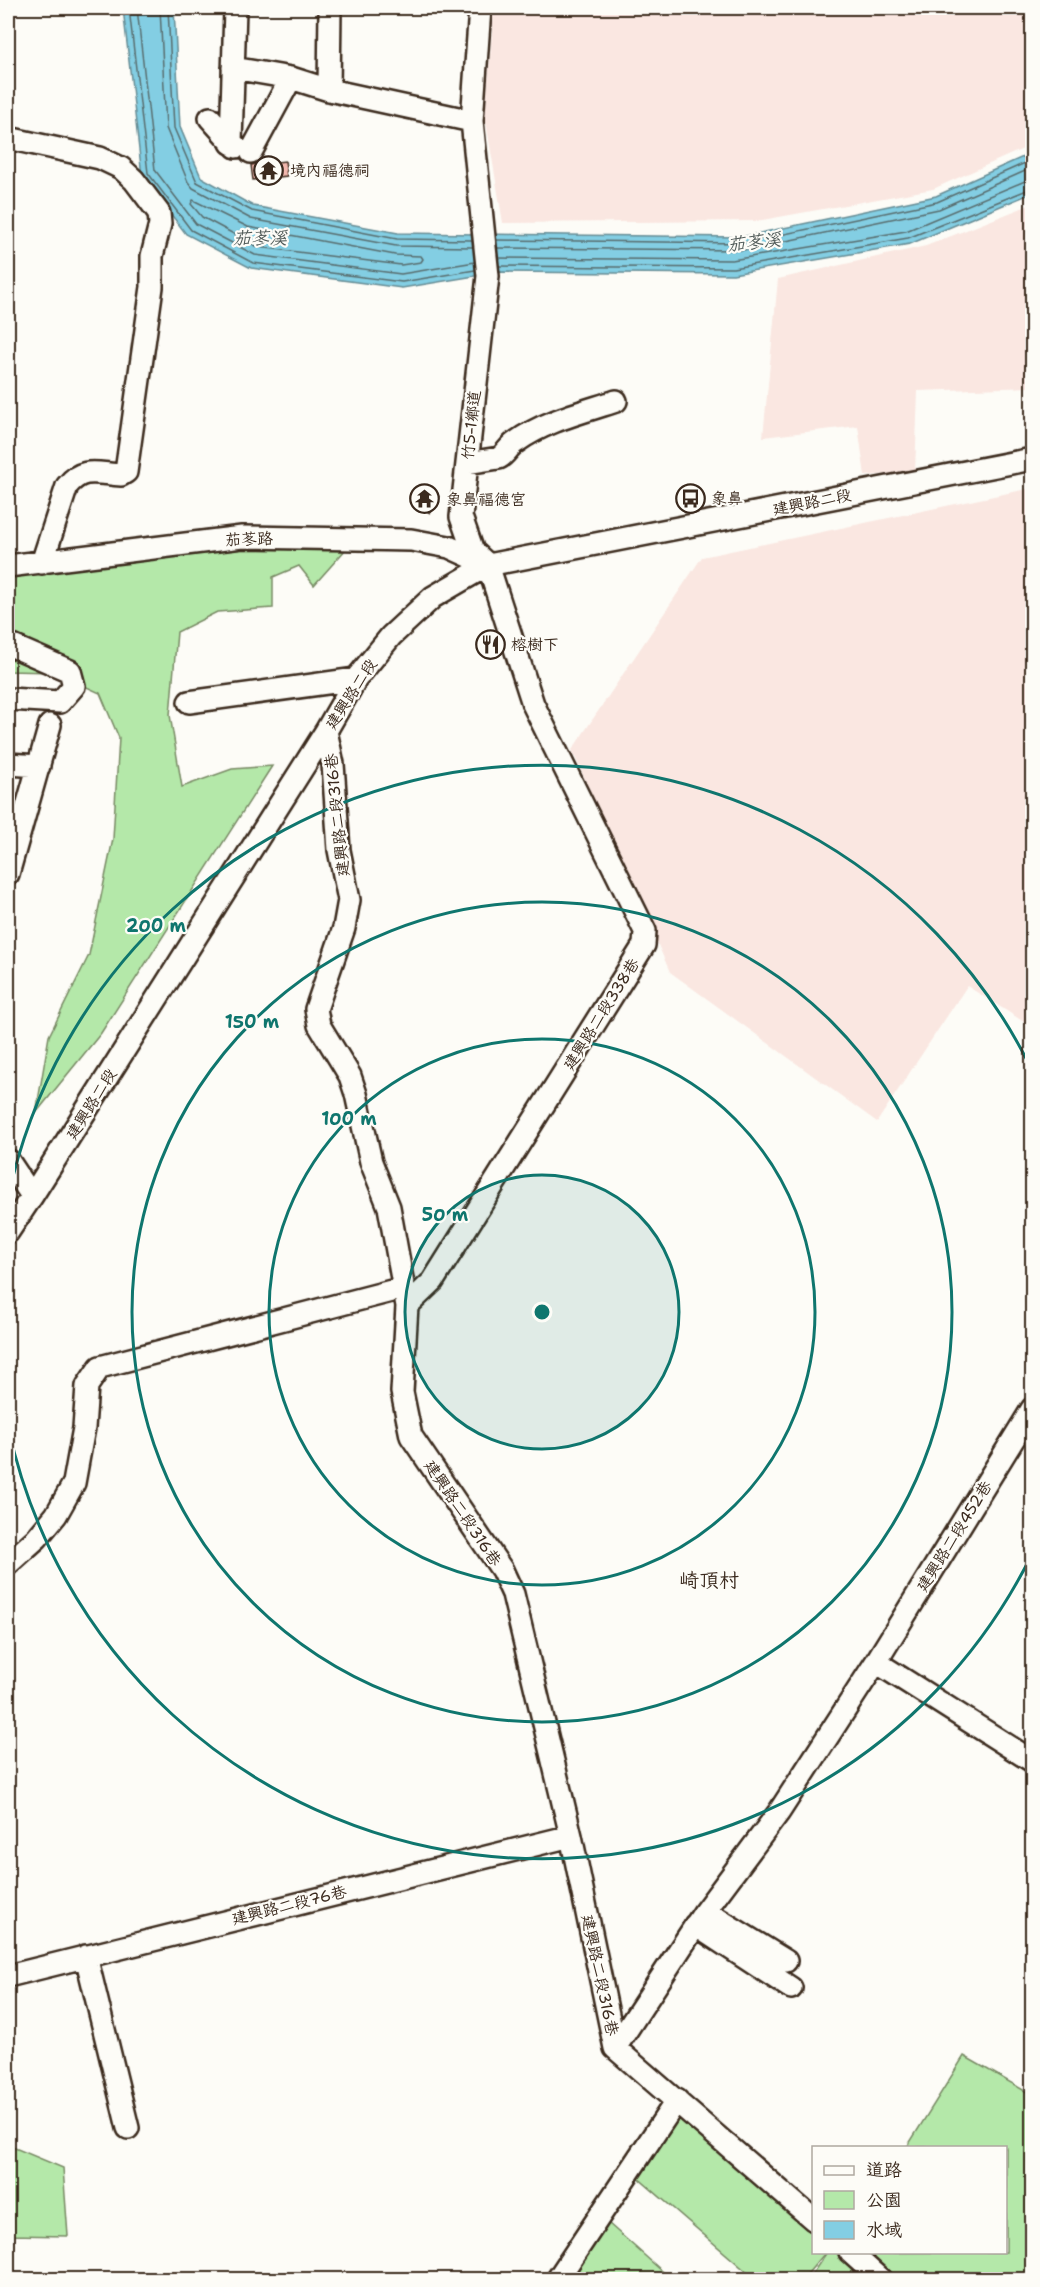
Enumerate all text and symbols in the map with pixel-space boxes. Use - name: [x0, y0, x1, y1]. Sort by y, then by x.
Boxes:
- temple icon: 境內福德祠: [253, 154, 285, 186]
- place label: 境內福德祠: [290, 160, 370, 181]
- water label: 茄苳溪: [233, 226, 288, 250]
- water label: 茄苳溪: [726, 227, 783, 257]
- street label: 竹5-1鄉道: [457, 389, 485, 461]
- bus stop icon: 象鼻: [674, 482, 706, 514]
- temple icon: 象鼻福德宮: [409, 483, 441, 515]
- street label: 建興路二段: [771, 484, 853, 520]
- place label: 象鼻: [711, 488, 743, 509]
- place label: 象鼻福德宮: [446, 489, 526, 510]
- street label: 茄苳路: [225, 528, 273, 550]
- restaurant icon: 榕樹下: [474, 628, 506, 660]
- place label: 榕樹下: [511, 634, 559, 655]
- street label: 建興路二段: [320, 655, 382, 733]
- street label: 建興路二段316巷: [320, 752, 354, 878]
- text: 200 m: [126, 914, 187, 938]
- street label: 建興路二段338巷: [558, 954, 644, 1074]
- text: 150 m: [225, 1010, 280, 1034]
- street label: 建興路二段: [61, 1065, 121, 1143]
- text: 100 m: [321, 1107, 377, 1131]
- text: 50 m: [422, 1203, 469, 1227]
- centre of rings: [532, 1302, 552, 1322]
- street label: 建興路二段316巷: [420, 1456, 506, 1570]
- street label: 建興路二段452巷: [911, 1477, 997, 1595]
- district label: 崎頂村: [679, 1567, 739, 1593]
- street label: 建興路二段76巷: [229, 1881, 349, 1929]
- street label: 建興路二段316巷: [577, 1912, 623, 2038]
- legend: [812, 2146, 1007, 2254]
- text: 道路: [866, 2158, 902, 2182]
- text: 公園: [866, 2188, 902, 2212]
- text: 水域: [866, 2218, 902, 2242]

